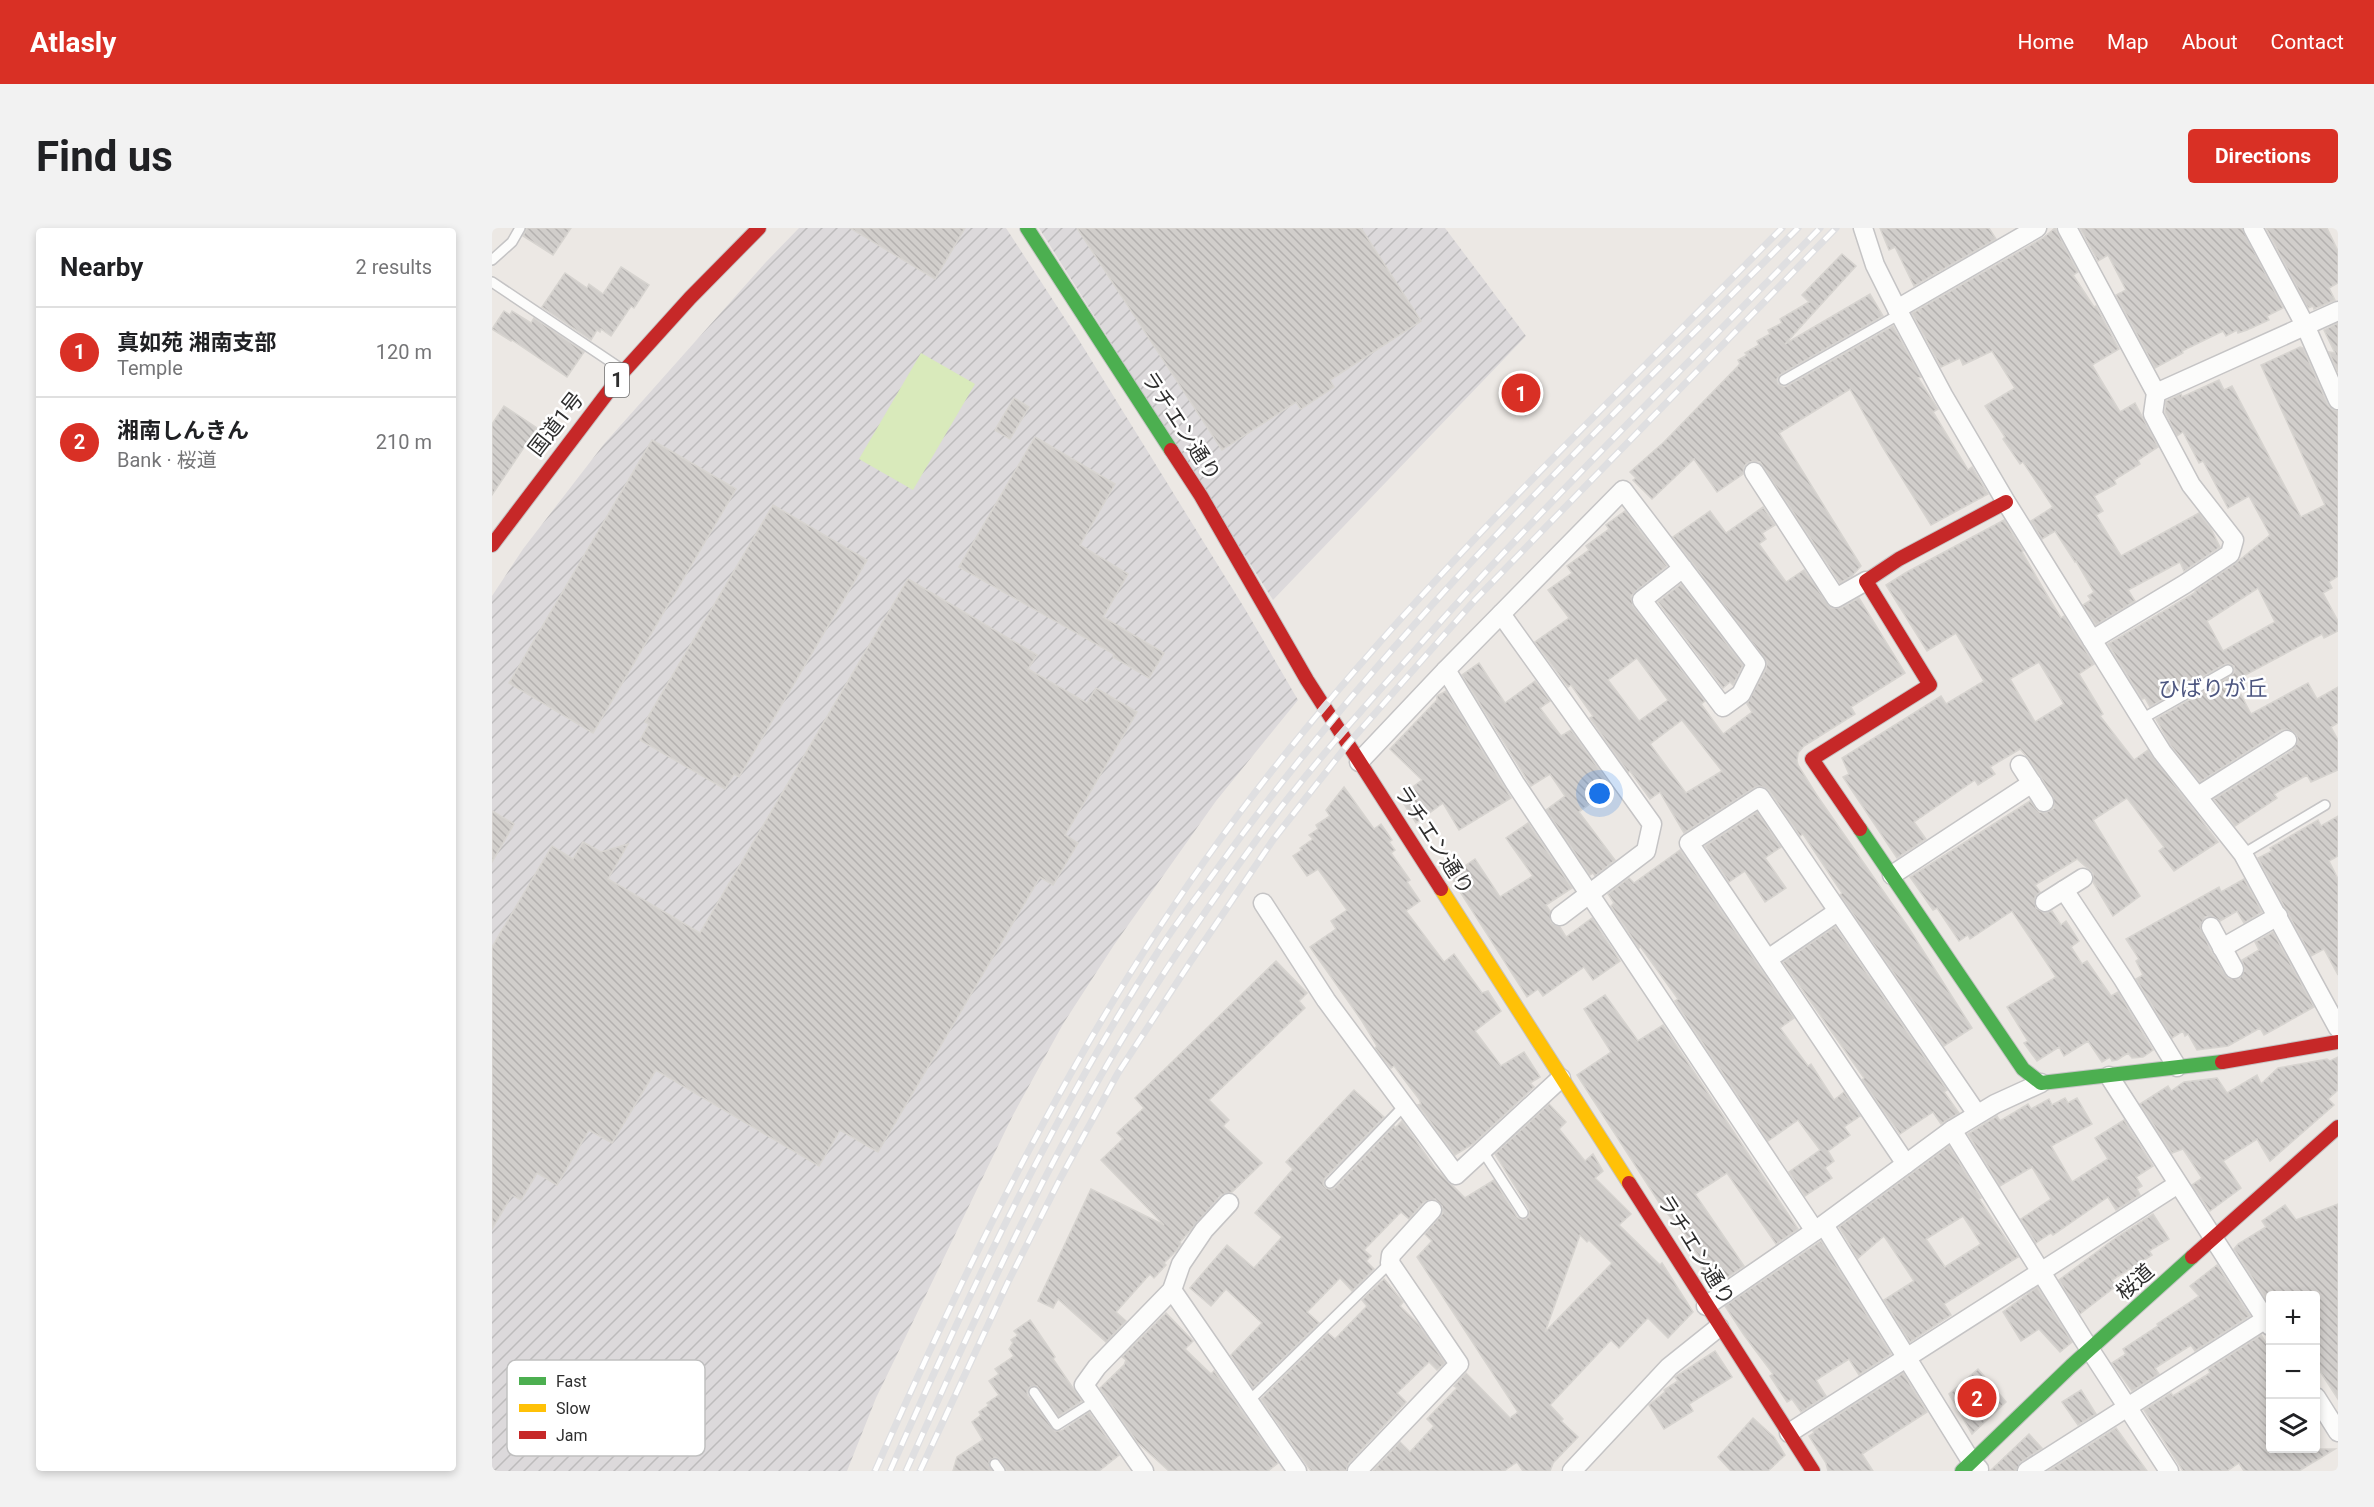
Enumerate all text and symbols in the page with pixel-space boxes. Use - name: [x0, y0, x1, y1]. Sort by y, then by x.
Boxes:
- text: Atlasly: [30, 26, 116, 59]
- text: Home: [2018, 30, 2074, 54]
- text: Map: [2107, 30, 2149, 54]
- text: About: [2182, 30, 2238, 54]
- text: Contact: [2271, 30, 2344, 54]
- button: Directions: [2188, 129, 2338, 183]
- text: Find us: [36, 132, 173, 181]
- text: Nearby: [60, 252, 143, 282]
- text: 2 results: [356, 255, 432, 279]
- text: 真如苑 湘南支部: [117, 330, 276, 355]
- text: 1: [74, 340, 85, 364]
- text: 120 m: [376, 340, 432, 364]
- text: Temple: [117, 356, 183, 380]
- road number: 1: [605, 363, 629, 397]
- street label: ラチエン通り: [1137, 367, 1225, 485]
- pin: 1: [1502, 370, 1540, 416]
- street label: 国道1号: [524, 387, 588, 461]
- text: 湘南しんきん: [117, 418, 249, 443]
- text: 2: [74, 430, 85, 454]
- text: 210 m: [376, 430, 432, 454]
- text: Bank · 桜道: [117, 448, 217, 472]
- district label: ひばりが丘: [2158, 676, 2268, 701]
- your location: [1585, 779, 1614, 808]
- street label: ラチエン通り: [1390, 781, 1478, 899]
- street label: ラチエン通り: [1652, 1190, 1740, 1310]
- street label: 桜道: [2111, 1259, 2159, 1305]
- map controls: [2266, 1291, 2320, 1453]
- button: +: [2266, 1291, 2320, 1345]
- button: −: [2266, 1345, 2320, 1399]
- legend: [507, 1360, 705, 1456]
- text: Fast: [556, 1372, 587, 1391]
- pin: 2: [1958, 1376, 1996, 1420]
- text: Slow: [556, 1399, 591, 1418]
- button: layers: [2266, 1399, 2320, 1453]
- text: Jam: [556, 1426, 588, 1445]

